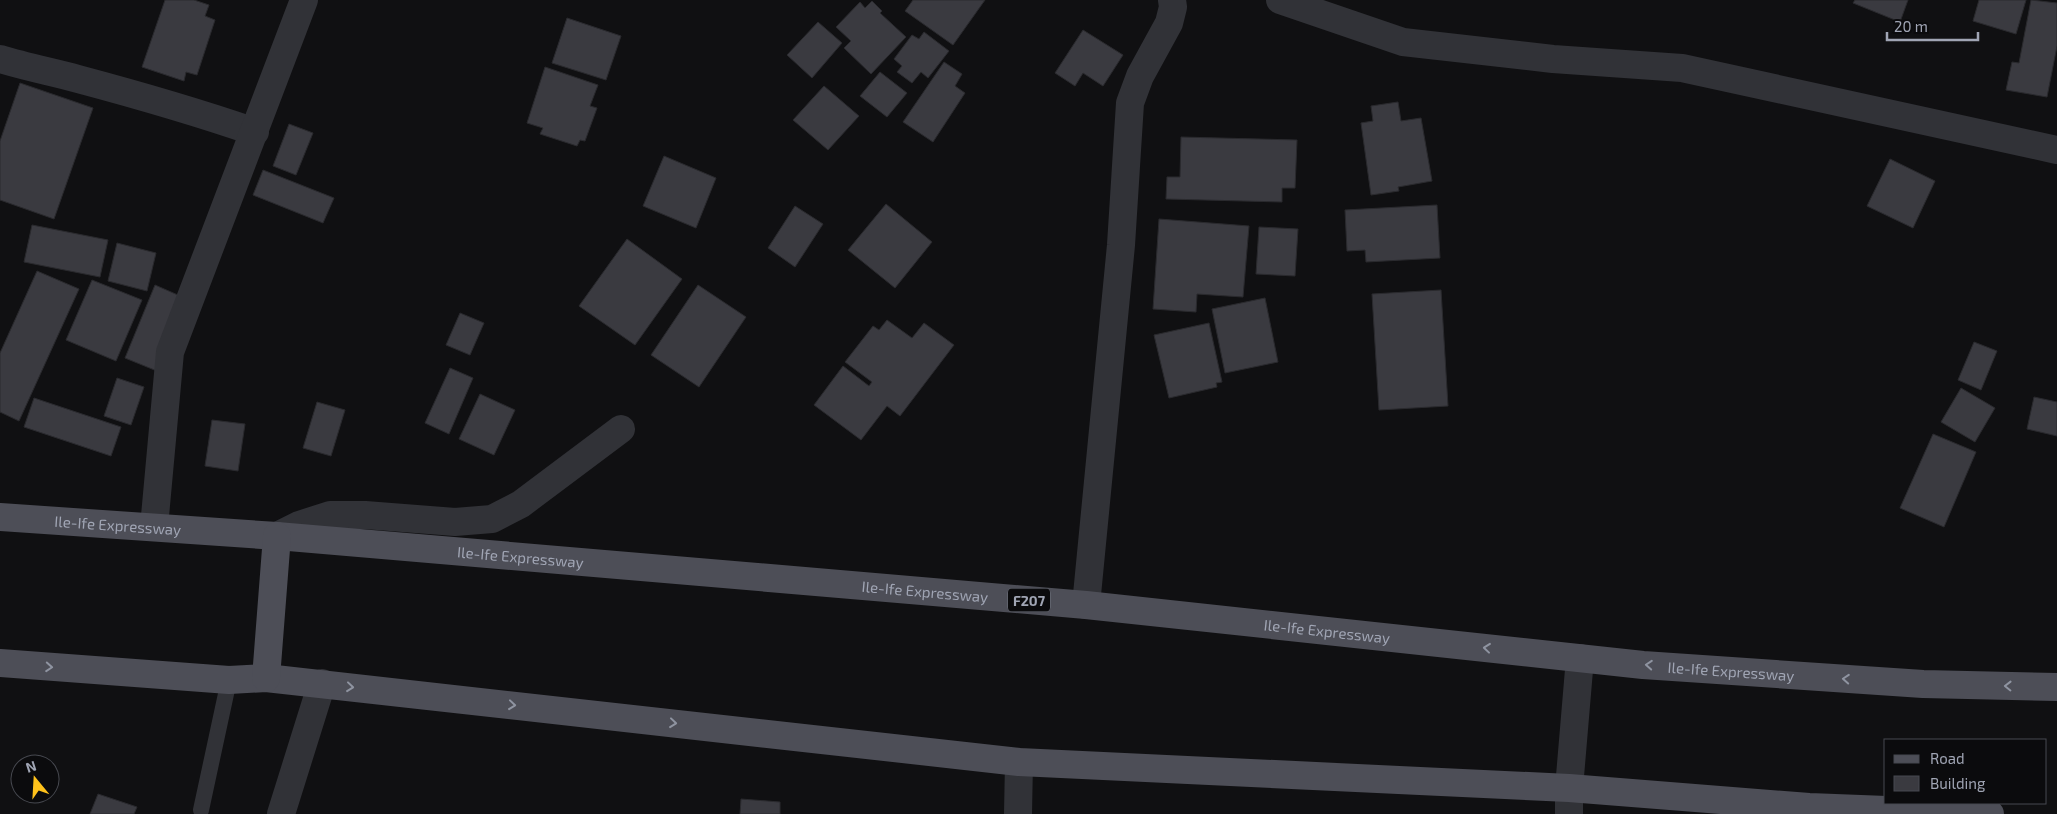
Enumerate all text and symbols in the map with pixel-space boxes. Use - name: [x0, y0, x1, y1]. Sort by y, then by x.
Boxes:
- scale bar: [1887, 10, 1978, 42]
- text: 20 m: [1894, 17, 1928, 35]
- street label: Ile-Ife Expressway: [54, 512, 182, 538]
- street label: Ile-Ife Expressway: [457, 542, 584, 571]
- street label: Ile-Ife Expressway: [861, 577, 989, 606]
- road number: F207: [1008, 588, 1050, 612]
- street label: Ile-Ife Expressway: [1263, 615, 1391, 647]
- one-way arrow: [1483, 643, 1491, 654]
- street label: Ile-Ife Expressway: [1667, 658, 1795, 684]
- one-way arrow: [1645, 660, 1653, 671]
- one-way arrow: [45, 661, 53, 672]
- one-way arrow: [1842, 673, 1850, 684]
- one-way arrow: [2004, 680, 2012, 691]
- one-way arrow: [346, 681, 354, 692]
- one-way arrow: [508, 699, 516, 710]
- one-way arrow: [669, 717, 677, 728]
- legend: [1884, 739, 2047, 804]
- text: Road: [1930, 749, 1965, 767]
- north arrow: [10, 754, 60, 804]
- text: N: [23, 757, 38, 776]
- text: Building: [1930, 774, 1986, 792]

